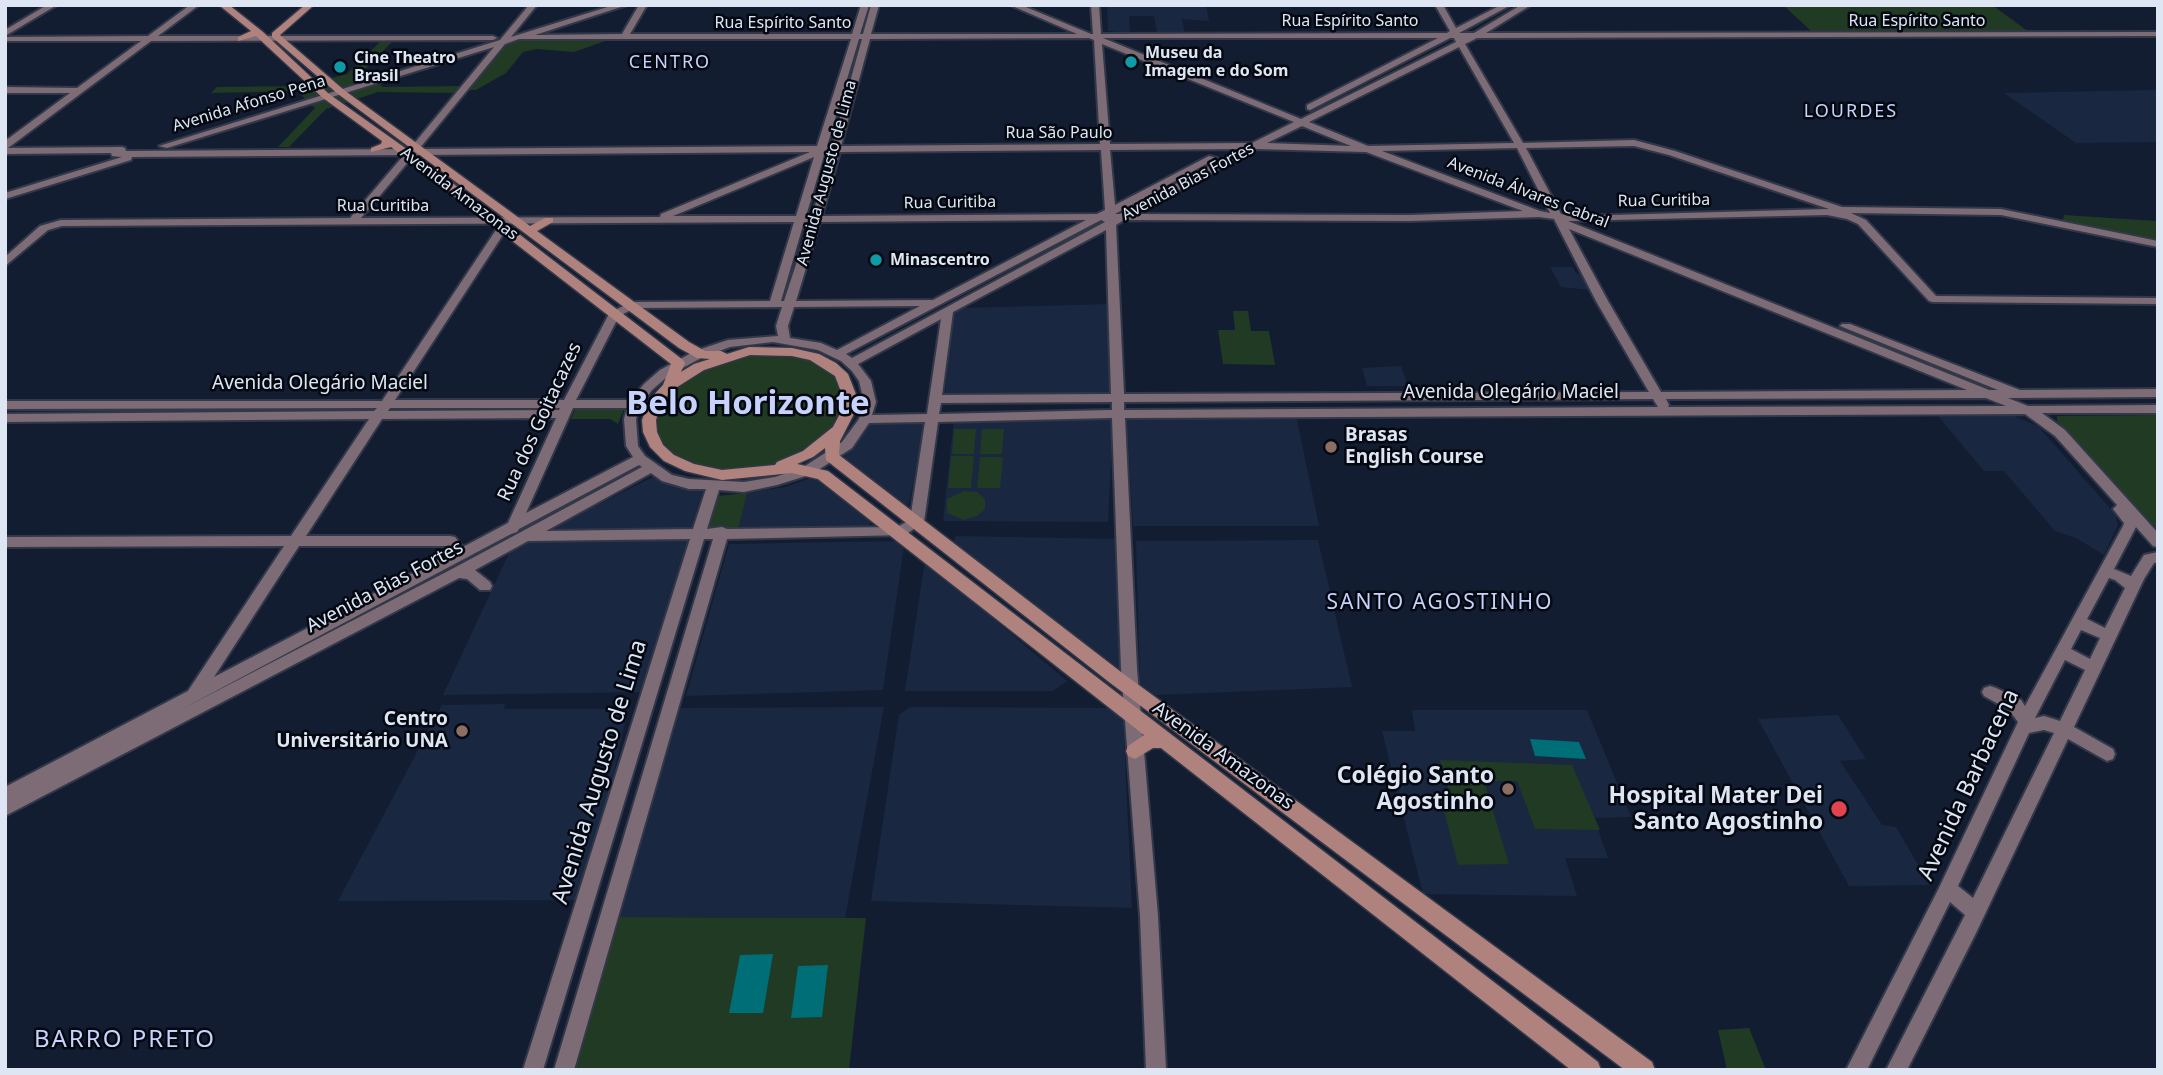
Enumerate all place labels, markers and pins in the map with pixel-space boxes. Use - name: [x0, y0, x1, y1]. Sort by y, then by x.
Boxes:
- place label: Museu da Imagem e do Som: [1145, 43, 1288, 81]
- place label: Cine Theatro Brasil: [354, 48, 456, 86]
- marker: Museu da Imagem e do Som: [1123, 54, 1139, 70]
- marker: Cine Theatro Brasil: [332, 59, 348, 75]
- place label: Minascentro: [890, 250, 990, 270]
- marker: Minascentro: [868, 252, 884, 268]
- place label: Brasas English Course: [1345, 425, 1484, 469]
- marker: Brasas English Course: [1323, 439, 1339, 455]
- place label: Centro Universitário UNA: [276, 709, 448, 753]
- marker: Centro Universitário UNA: [454, 723, 470, 739]
- place label: Colégio Santo Agostinho: [1337, 762, 1494, 816]
- marker: Colégio Santo Agostinho: [1500, 781, 1516, 797]
- place label: Hospital Mater Dei Santo Agostinho: [1609, 782, 1823, 836]
- marker: Hospital Mater Dei Santo Agostinho: [1829, 799, 1849, 819]

